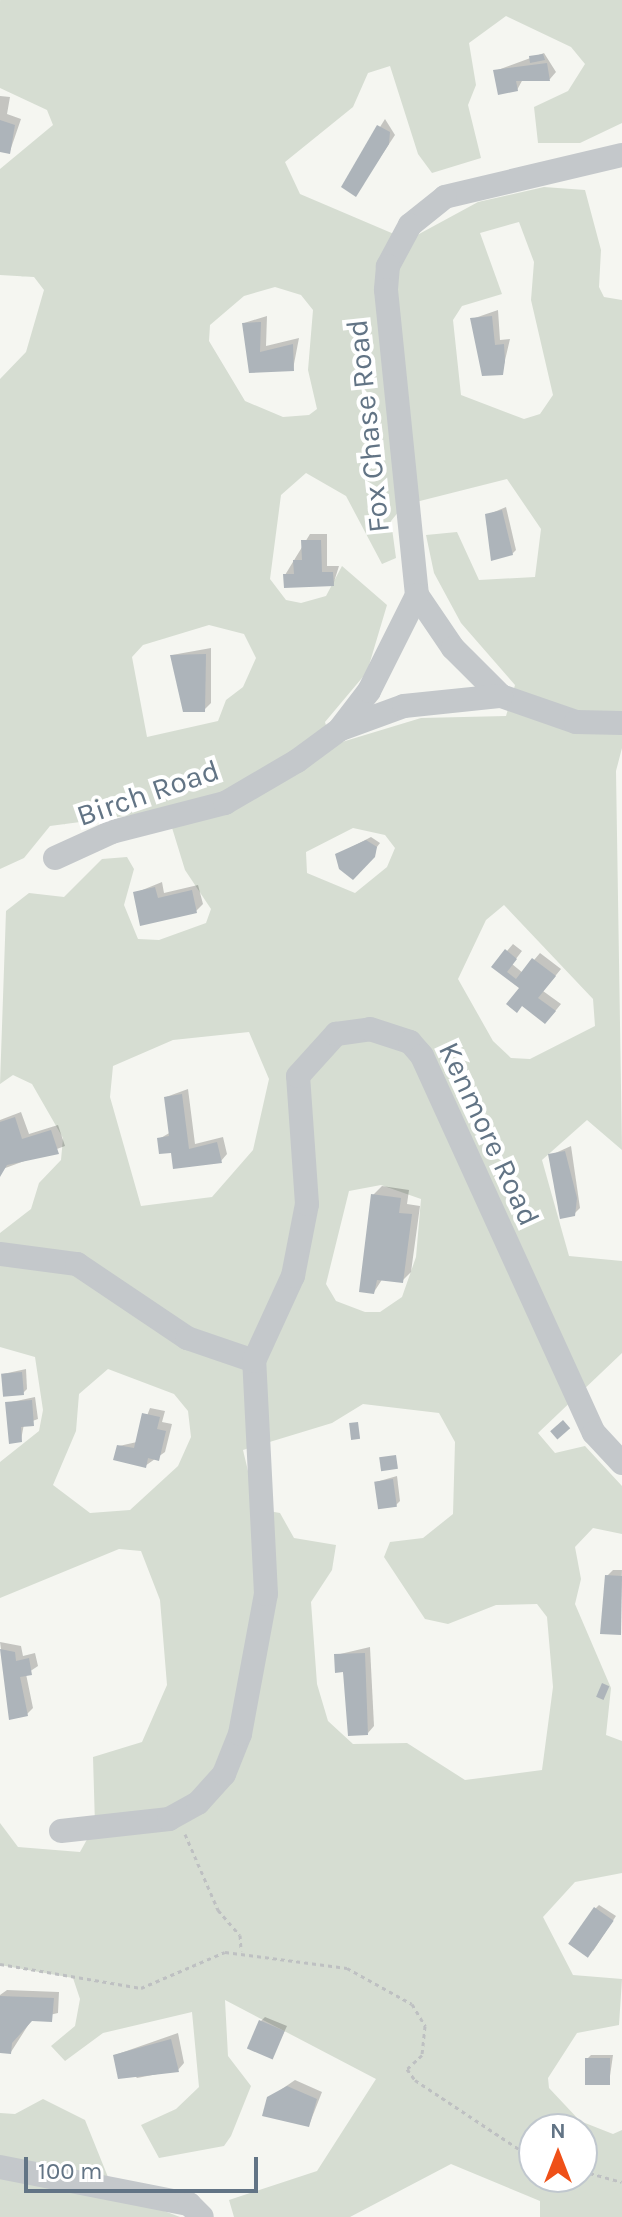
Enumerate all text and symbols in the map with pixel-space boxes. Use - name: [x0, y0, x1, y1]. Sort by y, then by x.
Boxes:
- street label: Fox Chase Road: [339, 318, 397, 534]
- street label: Birch Road: [72, 752, 224, 834]
- street label: Kenmore Road: [431, 1036, 547, 1232]
- north arrow: [518, 2113, 598, 2193]
- text: N: [550, 2118, 566, 2144]
- scale bar: [28, 2141, 262, 2191]
- text: 100 m: [38, 2157, 103, 2185]

